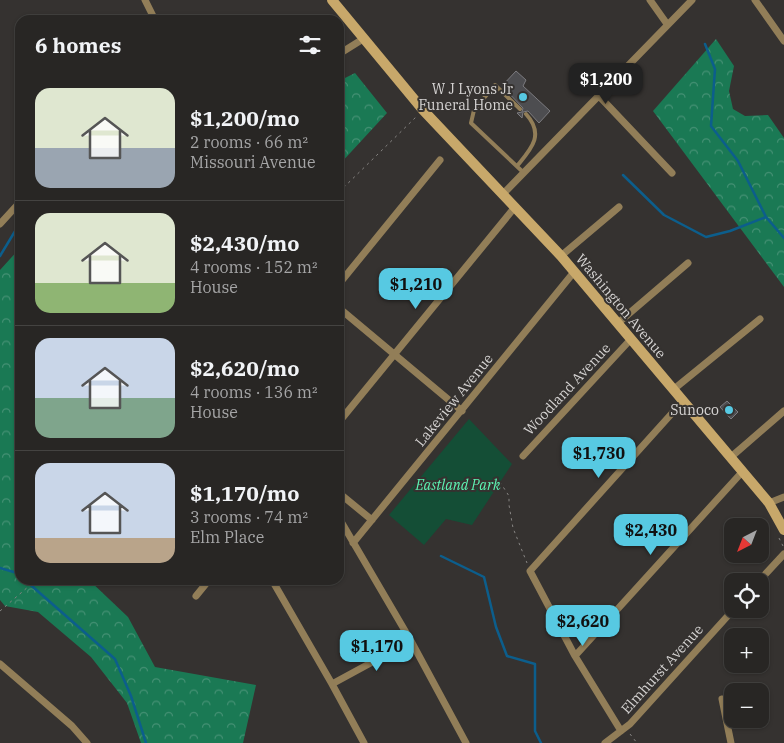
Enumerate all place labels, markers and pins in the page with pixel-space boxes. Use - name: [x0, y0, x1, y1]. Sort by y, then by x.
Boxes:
- pin: $1,200: [565, 62, 647, 105]
- place label: W J Lyons Jr Funeral Home: [418, 80, 514, 114]
- marker: W J Lyons Jr Funeral Home: [517, 91, 529, 103]
- pin: $1,210: [375, 268, 457, 310]
- place label: Sunoco: [670, 401, 719, 419]
- marker: Sunoco: [723, 404, 735, 416]
- pin: $1,730: [558, 436, 640, 479]
- pin: $2,430: [610, 514, 692, 556]
- pin: $2,620: [542, 604, 624, 647]
- pin: $1,170: [336, 630, 418, 672]

